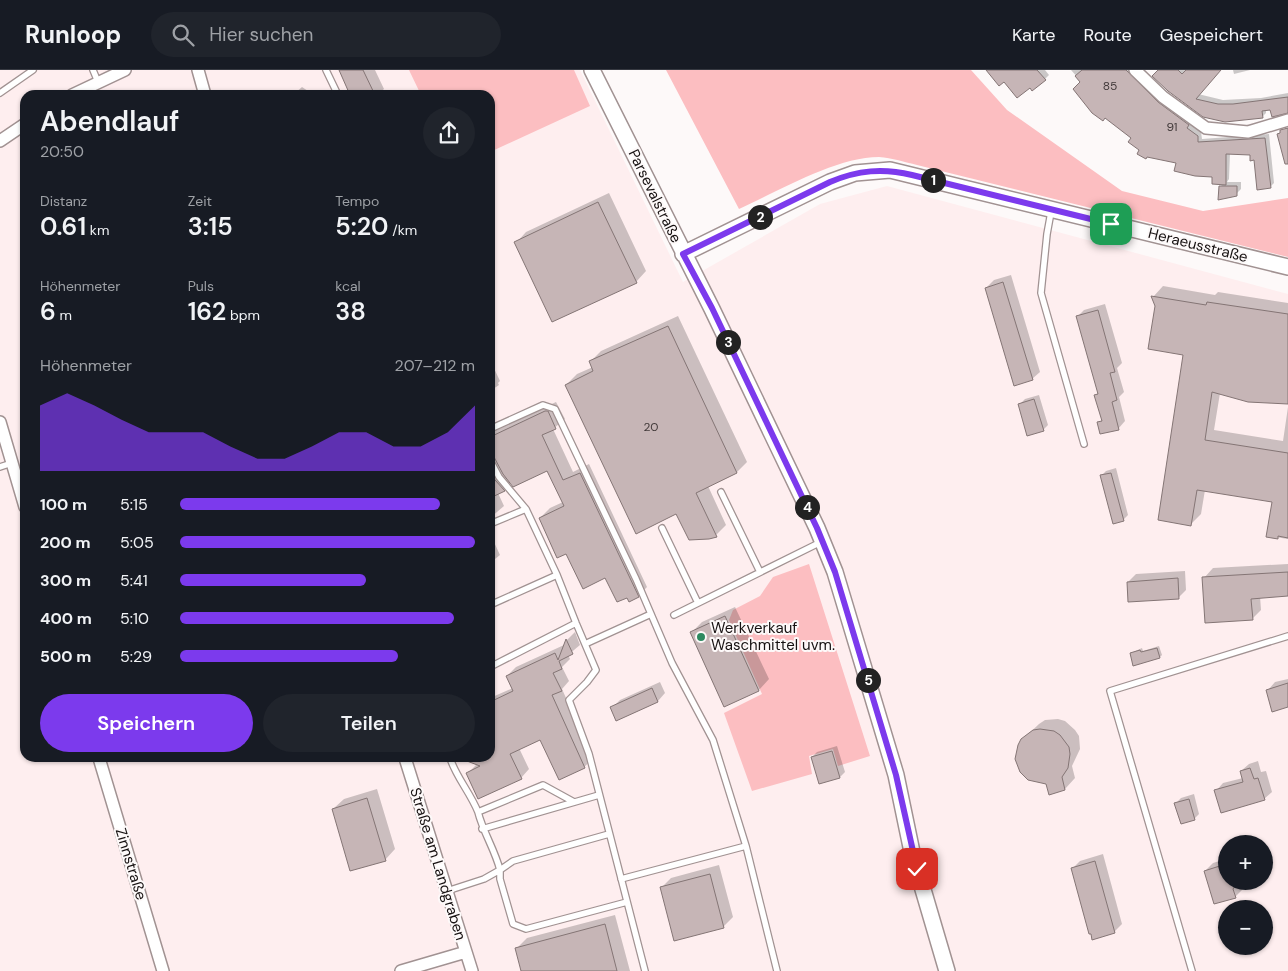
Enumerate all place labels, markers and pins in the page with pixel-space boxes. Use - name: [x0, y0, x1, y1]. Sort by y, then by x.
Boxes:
- pin: 1: [920, 168, 946, 192]
- pin: [1090, 203, 1132, 245]
- pin: 2: [748, 204, 772, 230]
- pin: 3: [716, 330, 740, 354]
- pin: 4: [794, 494, 820, 520]
- place label: Werkverkauf Waschmittel uvm.: [711, 618, 835, 655]
- marker: Werkverkauf Waschmittel uvm.: [695, 631, 707, 643]
- pin: 5: [856, 668, 880, 692]
- pin: [896, 848, 938, 890]

